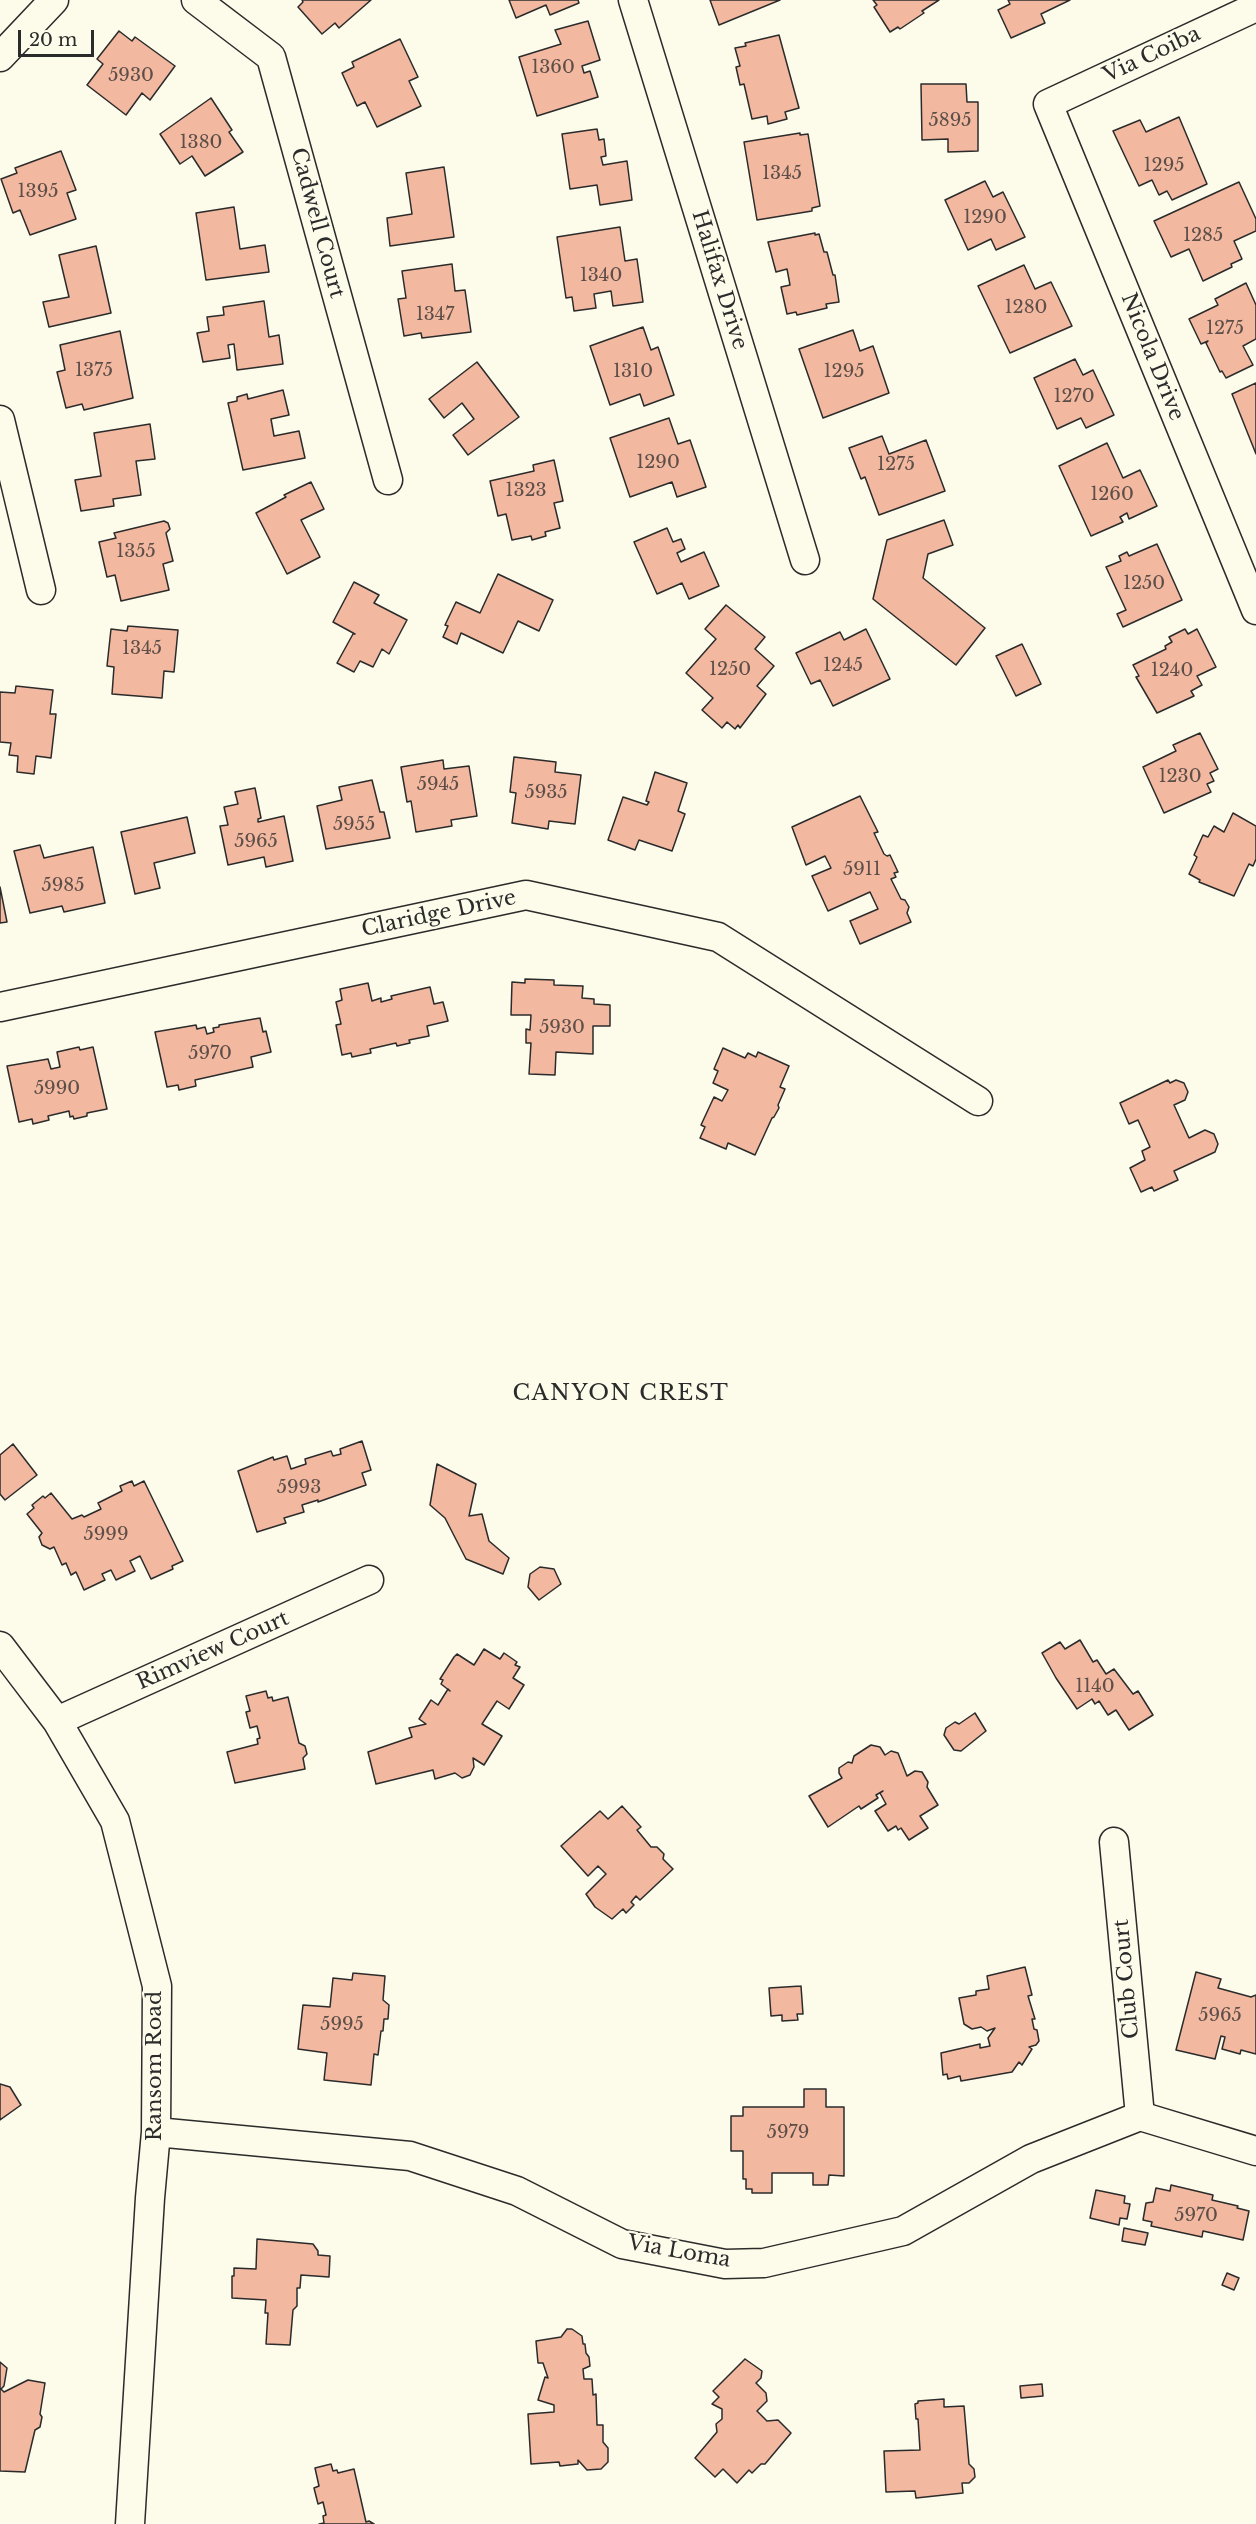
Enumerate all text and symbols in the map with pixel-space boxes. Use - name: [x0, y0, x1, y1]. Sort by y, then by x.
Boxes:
- scale bar: [21, 18, 98, 56]
- street label: Via Coiba: [1099, 22, 1205, 88]
- text: 20 m: [29, 29, 77, 51]
- house number: 1360: [531, 57, 575, 79]
- house number: 5930: [108, 65, 154, 87]
- house number: 5895: [929, 110, 971, 132]
- house number: 1380: [180, 132, 222, 154]
- street label: Cadwell Court: [285, 145, 349, 301]
- house number: 1295: [1144, 155, 1184, 177]
- house number: 1345: [762, 163, 802, 185]
- house number: 1395: [18, 181, 58, 203]
- street label: Halifax Drive: [686, 207, 752, 353]
- house number: 1290: [963, 207, 1007, 229]
- house number: 1285: [1183, 225, 1223, 247]
- house number: 1340: [580, 265, 622, 287]
- street label: Nicola Drive: [1115, 290, 1189, 424]
- house number: 1280: [1005, 297, 1047, 319]
- house number: 1347: [416, 304, 454, 326]
- house number: 1275: [1206, 318, 1244, 340]
- house number: 1375: [75, 360, 113, 382]
- house number: 1310: [613, 361, 653, 383]
- house number: 1295: [824, 361, 864, 383]
- house number: 1270: [1053, 386, 1095, 408]
- house number: 1290: [636, 452, 680, 474]
- house number: 1275: [877, 454, 915, 476]
- house number: 1323: [505, 480, 547, 502]
- house number: 1260: [1090, 484, 1134, 506]
- house number: 1355: [116, 541, 156, 563]
- house number: 1250: [1123, 573, 1165, 595]
- house number: 1345: [122, 638, 162, 660]
- house number: 1245: [823, 655, 863, 677]
- house number: 1250: [709, 659, 751, 681]
- house number: 1240: [1151, 660, 1193, 682]
- house number: 1230: [1158, 766, 1202, 788]
- house number: 5945: [417, 774, 459, 796]
- house number: 5935: [524, 782, 568, 804]
- house number: 5955: [333, 814, 375, 836]
- house number: 5965: [234, 831, 278, 853]
- house number: 5911: [843, 859, 881, 881]
- house number: 5985: [42, 875, 84, 897]
- street label: Claridge Drive: [359, 885, 519, 943]
- house number: 5930: [539, 1017, 585, 1039]
- house number: 5970: [188, 1043, 232, 1065]
- house number: 5990: [34, 1078, 80, 1100]
- district label: CANYON CREST: [512, 1381, 730, 1407]
- house number: 5993: [277, 1477, 321, 1499]
- house number: 5999: [84, 1524, 128, 1546]
- street label: Rimview Court: [133, 1606, 293, 1696]
- house number: 1140: [1075, 1676, 1115, 1698]
- street label: Club Court: [1109, 1918, 1145, 2040]
- street label: Ransom Road: [142, 1991, 168, 2141]
- house number: 5965: [1198, 2005, 1242, 2027]
- house number: 5995: [320, 2014, 364, 2036]
- house number: 5979: [767, 2122, 809, 2144]
- house number: 5970: [1174, 2205, 1218, 2227]
- street label: Via Loma: [625, 2231, 733, 2273]

